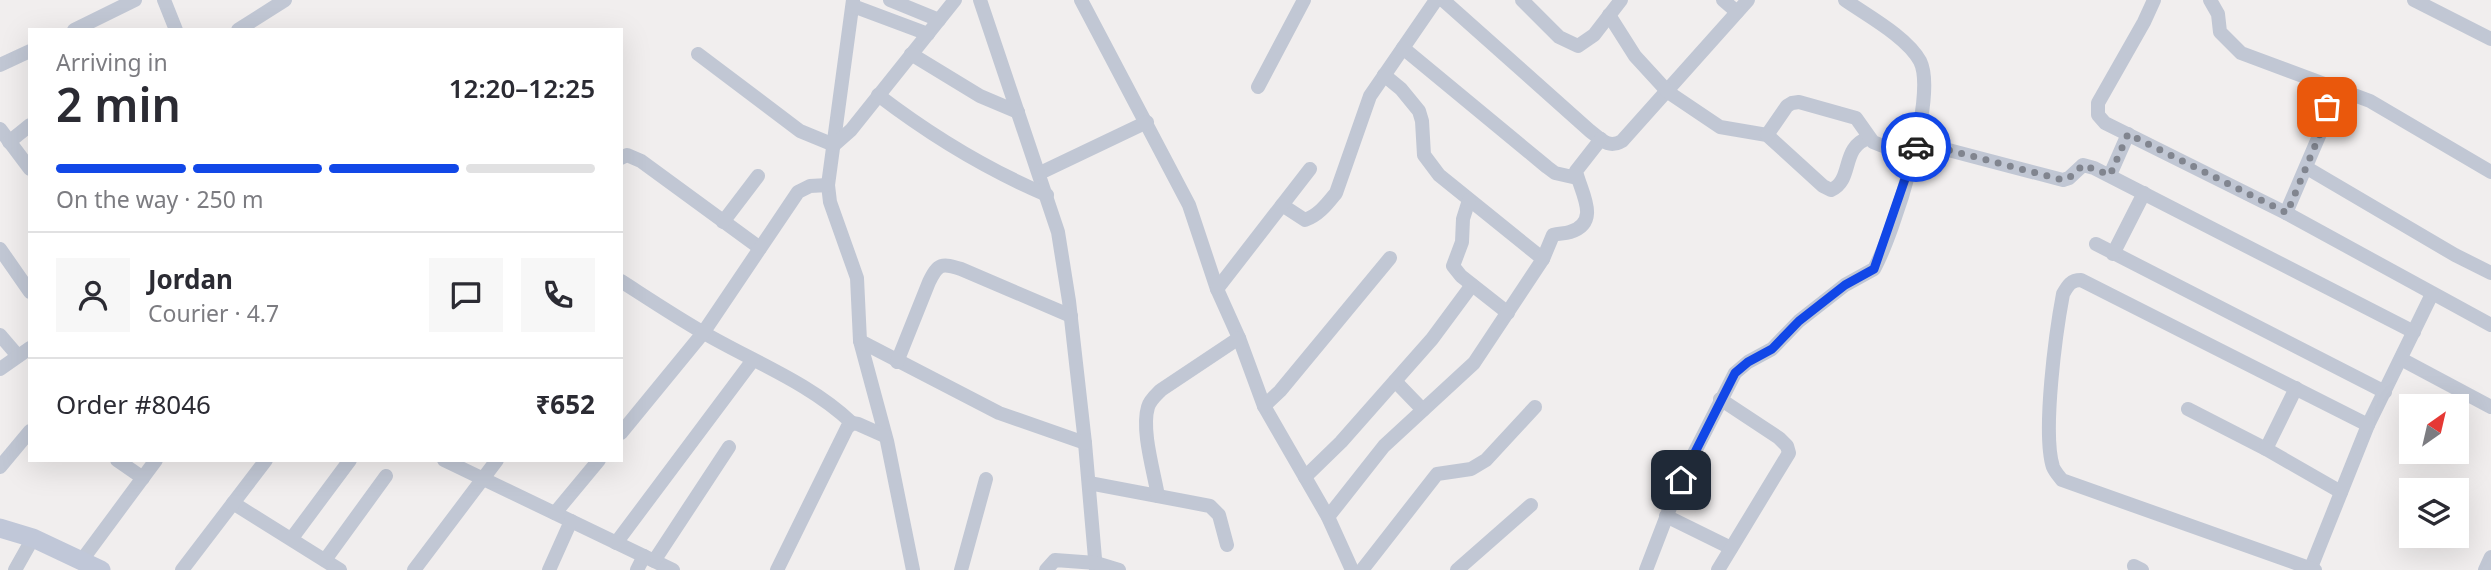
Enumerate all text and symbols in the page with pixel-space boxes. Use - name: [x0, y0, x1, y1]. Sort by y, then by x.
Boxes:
- text: Arriving in: [56, 46, 168, 78]
- text: 12:20–12:25: [449, 70, 595, 106]
- text: 2 min: [56, 73, 181, 135]
- pin: [2297, 77, 2357, 137]
- icon: bag: [2308, 88, 2346, 126]
- courier: [1881, 112, 1951, 182]
- icon: car: [1897, 128, 1935, 166]
- text: On the way · 250 m: [56, 183, 263, 215]
- button: person: [56, 258, 130, 332]
- button: chat: [429, 258, 503, 332]
- button: phone: [521, 258, 595, 332]
- text: Jordan: [148, 261, 233, 297]
- text: Courier · 4.7: [148, 297, 279, 329]
- text: Order #8046: [56, 386, 211, 422]
- text: ₹652: [536, 386, 595, 422]
- north arrow: [2399, 394, 2469, 464]
- map controls: [2399, 394, 2469, 548]
- pin: [1651, 450, 1711, 510]
- icon: home: [1662, 461, 1700, 499]
- button: layers: [2399, 478, 2469, 548]

